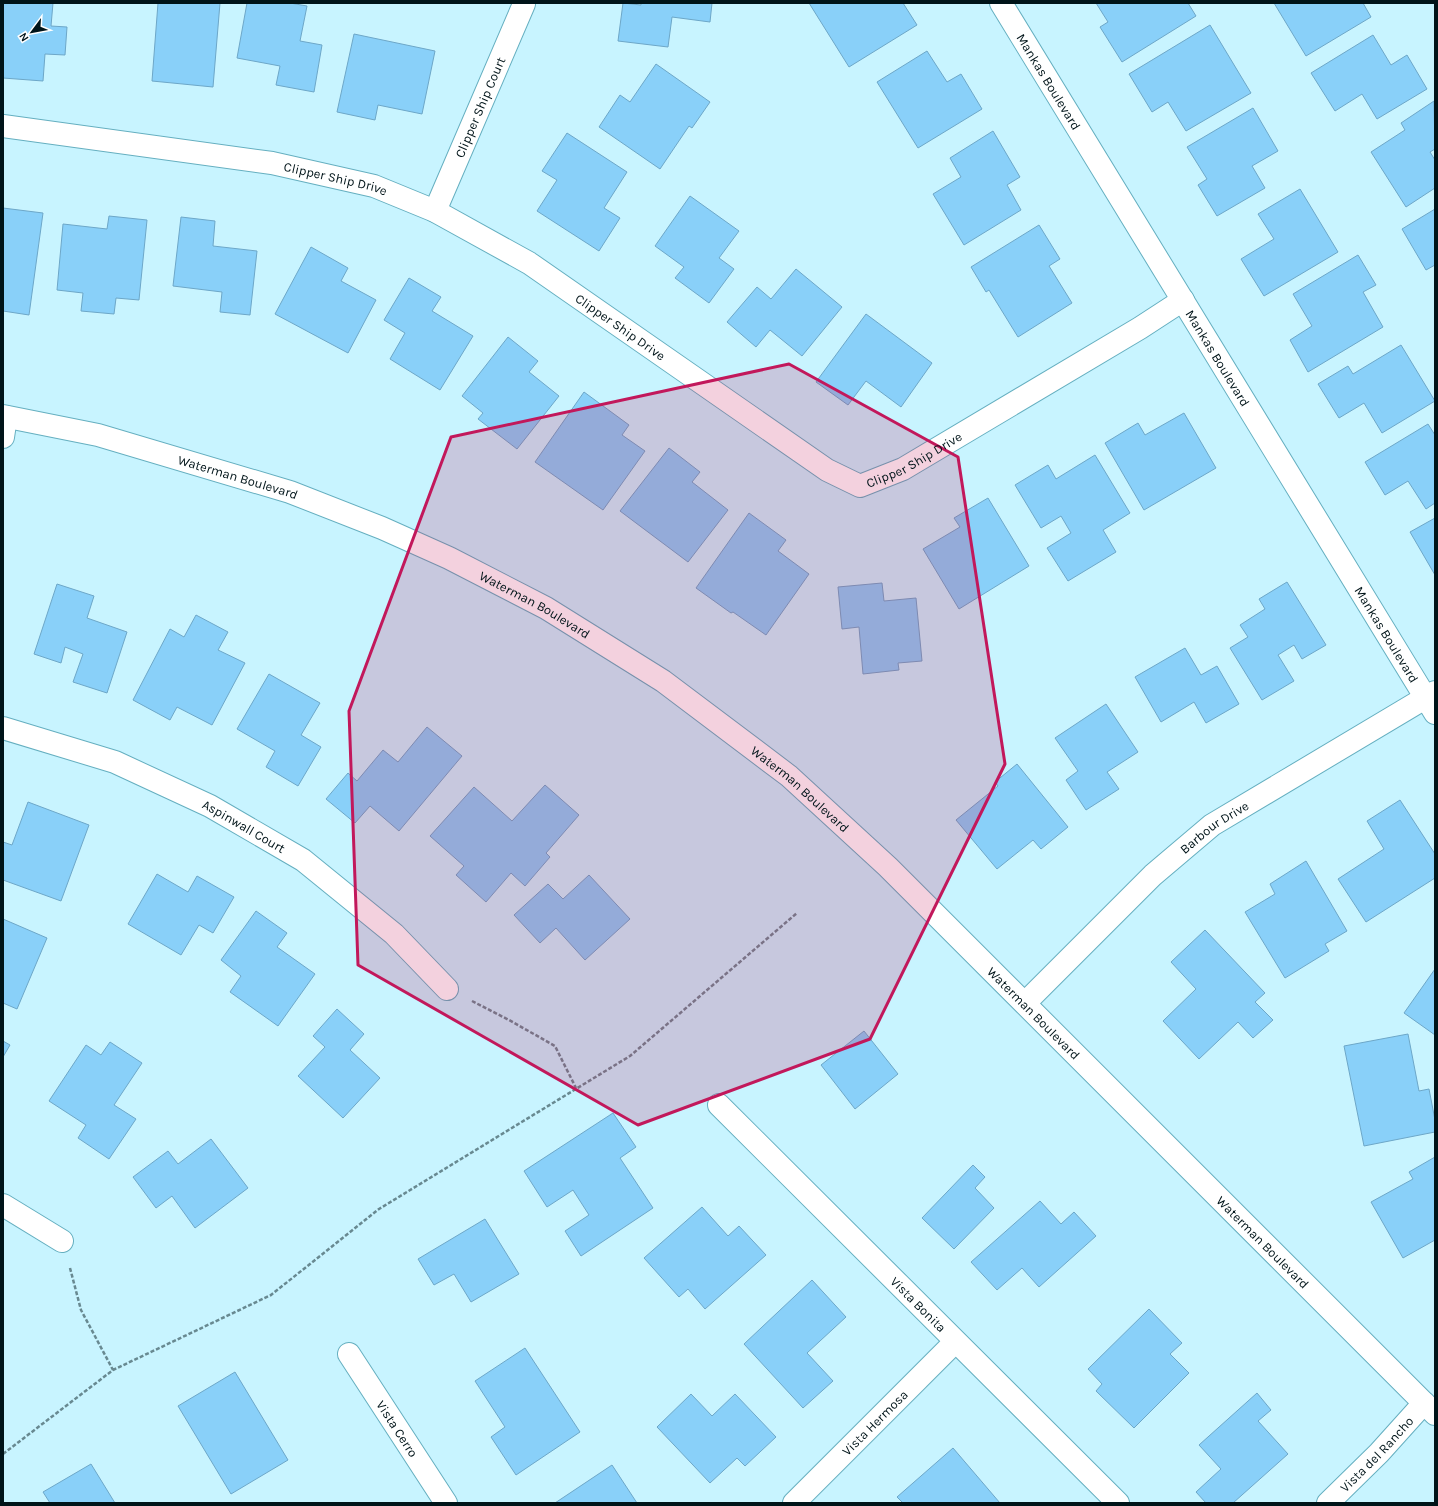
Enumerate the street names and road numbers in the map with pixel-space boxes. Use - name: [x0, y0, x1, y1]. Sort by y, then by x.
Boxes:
- street label: Mankas Boulevard: [1013, 31, 1084, 133]
- street label: Clipper Ship Court: [452, 55, 508, 160]
- street label: Clipper Ship Drive: [282, 159, 390, 199]
- street label: Clipper Ship Drive: [573, 291, 668, 364]
- street label: Mankas Boulevard: [1182, 307, 1253, 409]
- street label: Clipper Ship Drive: [864, 429, 965, 491]
- street label: Waterman Boulevard: [176, 452, 300, 502]
- street label: Waterman Boulevard: [477, 568, 593, 642]
- street label: Mankas Boulevard: [1351, 584, 1422, 685]
- street label: Waterman Boulevard: [748, 743, 852, 835]
- street label: Aspinwall Court: [200, 797, 288, 856]
- street label: Barbour Drive: [1177, 798, 1252, 857]
- street label: Waterman Boulevard: [984, 964, 1083, 1063]
- street label: Waterman Boulevard: [1213, 1193, 1312, 1292]
- street label: Vista Bonita: [887, 1274, 949, 1335]
- street label: Vista Hermosa: [839, 1387, 911, 1459]
- street label: Vista Cerro: [373, 1398, 421, 1460]
- street label: Vista del Rancho: [1337, 1413, 1416, 1495]

